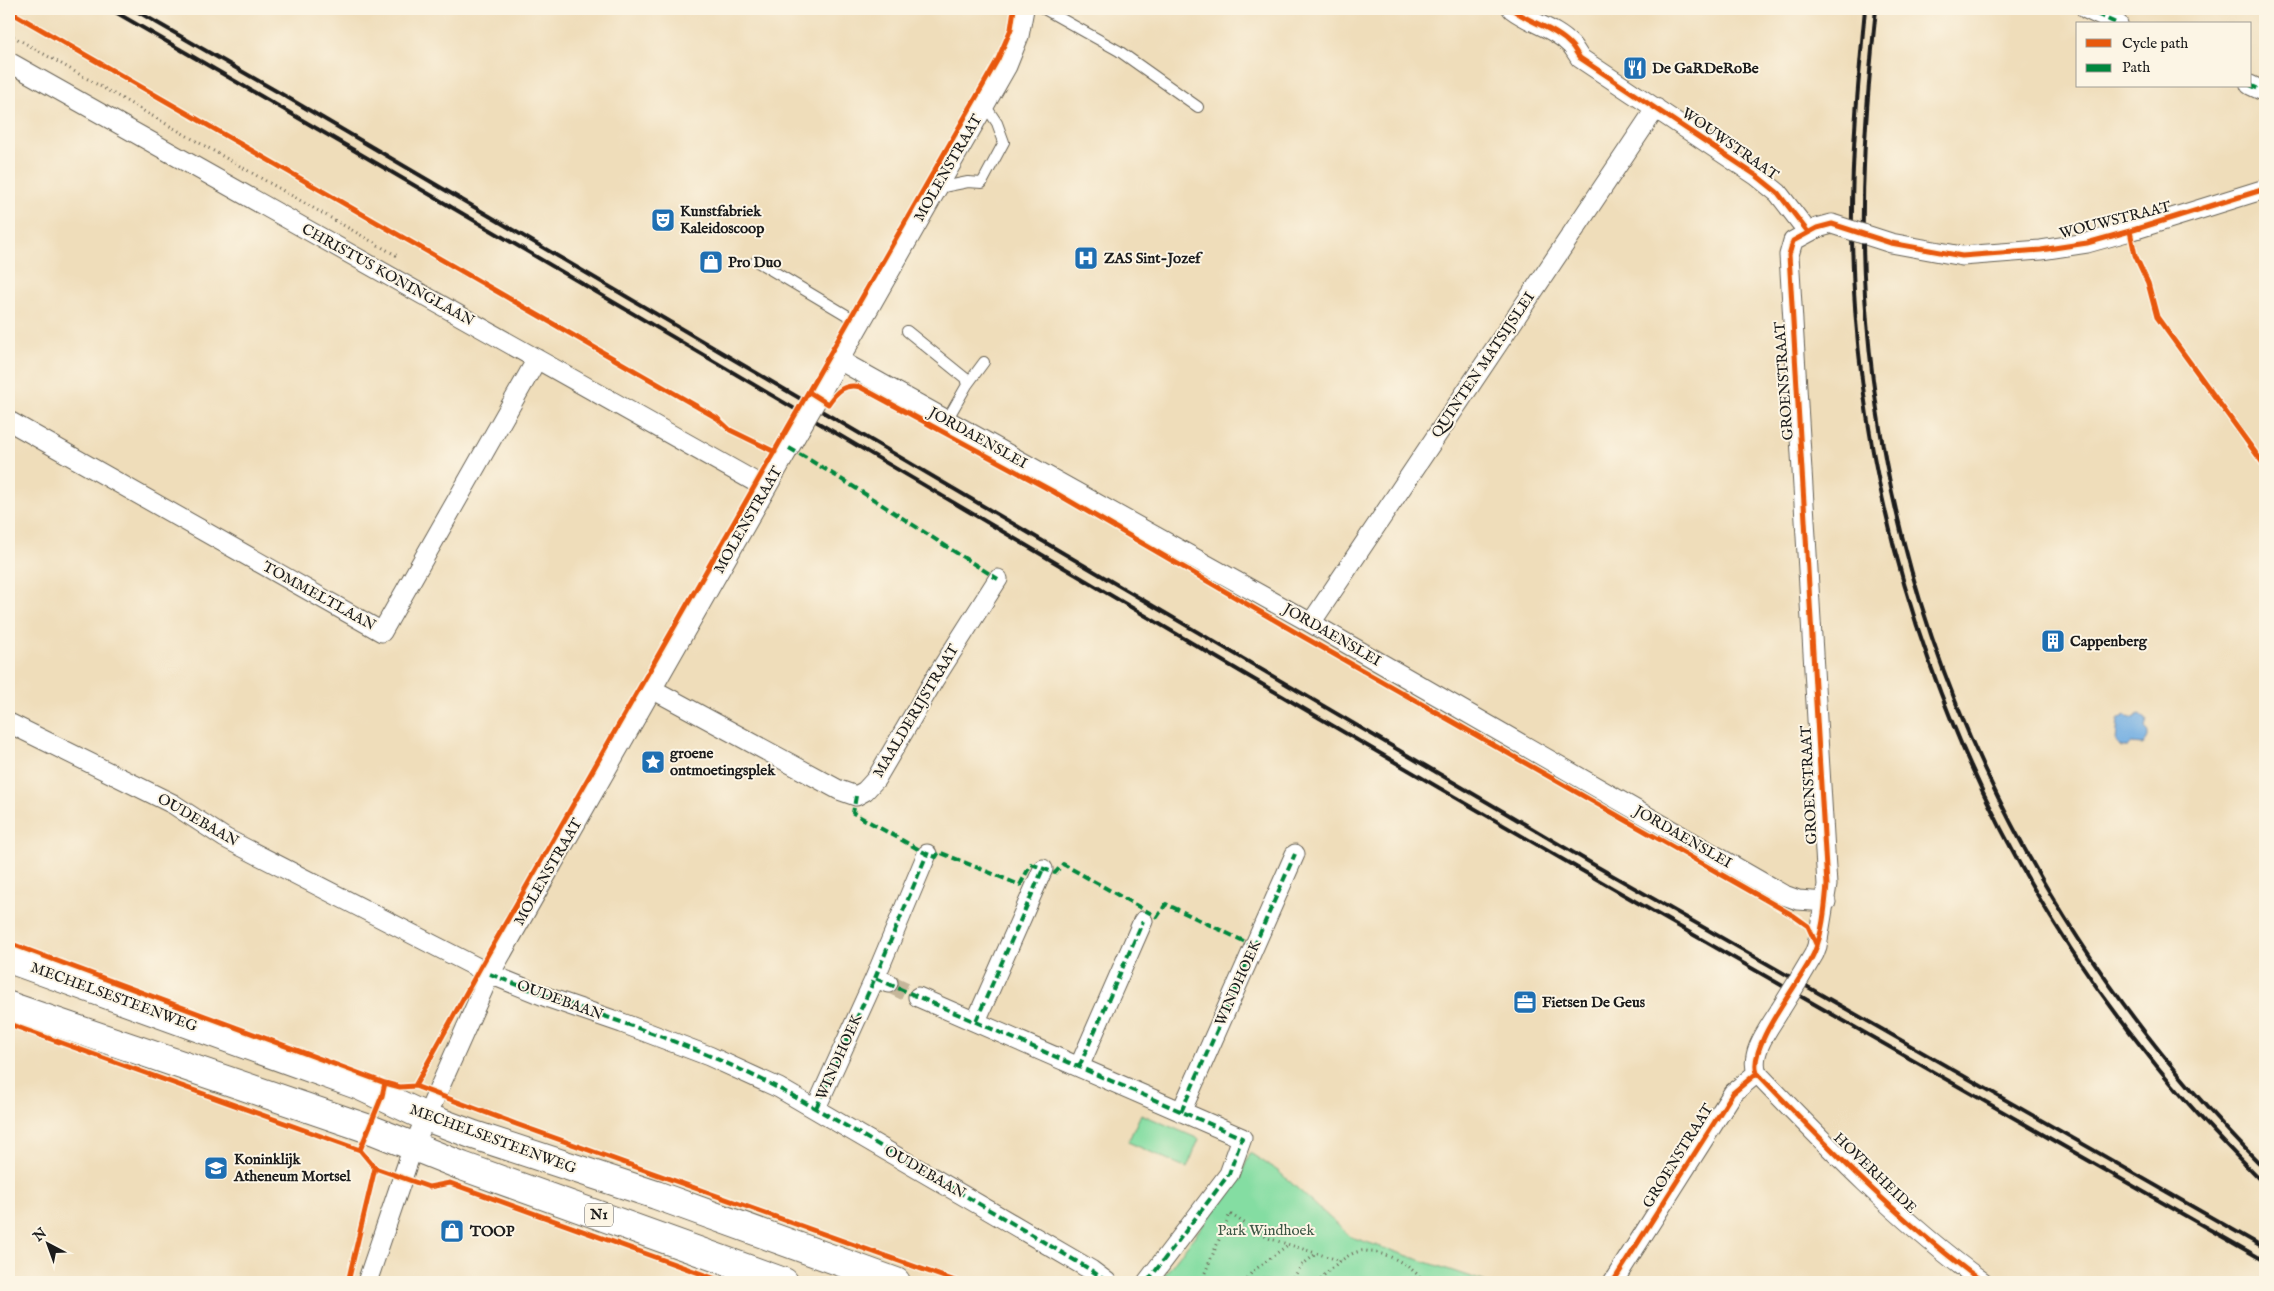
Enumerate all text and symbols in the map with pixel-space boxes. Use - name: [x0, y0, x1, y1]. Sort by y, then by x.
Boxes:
- legend: [2076, 22, 2252, 88]
- text: Cycle path: [2122, 34, 2188, 53]
- restaurant icon: De GaRDeRoBe: [1622, 55, 1648, 81]
- text: Path: [2122, 58, 2150, 77]
- place label: De GaRDeRoBe: [1652, 59, 1759, 78]
- street label: WOUWSTRAAT: [1678, 103, 1782, 185]
- street label: MOLENSTRAAT: [910, 111, 986, 225]
- street label: WOUWSTRAAT: [2057, 197, 2173, 243]
- place label: Kunstfabriek Kaleidoscoop: [680, 202, 764, 238]
- theatre icon: Kunstfabriek Kaleidoscoop: [650, 207, 676, 233]
- street label: CHRISTUS KONINGLAAN: [298, 220, 478, 330]
- hospital icon: ZAS Sint-Jozef: [1073, 245, 1099, 271]
- shop icon: Pro Duo: [698, 249, 724, 275]
- place label: ZAS Sint-Jozef: [1104, 249, 1203, 268]
- place label: Pro Duo: [728, 253, 781, 272]
- street label: QUINTEN MATSIJSLEI: [1427, 288, 1539, 442]
- street label: GROENSTRAAT: [1770, 321, 1798, 441]
- street label: JORDAENSLEI: [924, 402, 1031, 473]
- street label: MOLENSTRAAT: [710, 463, 786, 577]
- street label: TOMMELTLAAN: [259, 557, 379, 635]
- street label: JORDAENSLEI: [1278, 598, 1385, 671]
- building icon: Cappenberg: [2040, 628, 2066, 654]
- place label: Cappenberg: [2070, 632, 2148, 651]
- street label: MAALDERIJSTRAAT: [869, 641, 963, 781]
- street label: GROENSTRAAT: [1796, 725, 1822, 845]
- place label: groene ontmoetingsplek: [670, 744, 776, 780]
- place icon: groene ontmoetingsplek: [640, 749, 666, 775]
- street label: OUDEBAAN: [154, 789, 242, 851]
- street label: JORDAENSLEI: [1629, 800, 1736, 873]
- street label: MOLENSTRAAT: [510, 815, 586, 929]
- street label: WINDHOEK: [1211, 937, 1265, 1029]
- street label: MECHELSESTEENWEG: [28, 958, 200, 1036]
- street label: OUDEBAAN: [514, 976, 606, 1024]
- office icon: Fietsen De Geus: [1512, 989, 1538, 1015]
- place label: Fietsen De Geus: [1542, 993, 1646, 1012]
- street label: WINDHOEK: [812, 1011, 866, 1103]
- street label: MECHELSESTEENWEG: [407, 1100, 579, 1178]
- street label: GROENSTRAAT: [1638, 1100, 1718, 1212]
- street label: HOVERHEIDE: [1829, 1128, 1921, 1218]
- street label: OUDEBAAN: [881, 1141, 969, 1203]
- place label: Koninklijk Atheneum Mortsel: [233, 1150, 351, 1186]
- school or university icon: Koninklijk Atheneum Mortsel: [203, 1155, 229, 1181]
- road number: N1: [585, 1204, 613, 1226]
- north arrow: [22, 1218, 72, 1268]
- shop icon: TOOP: [439, 1218, 465, 1244]
- park label: Park Windhoek: [1217, 1221, 1315, 1240]
- place label: TOOP: [469, 1222, 515, 1241]
- text: N: [29, 1224, 51, 1246]

